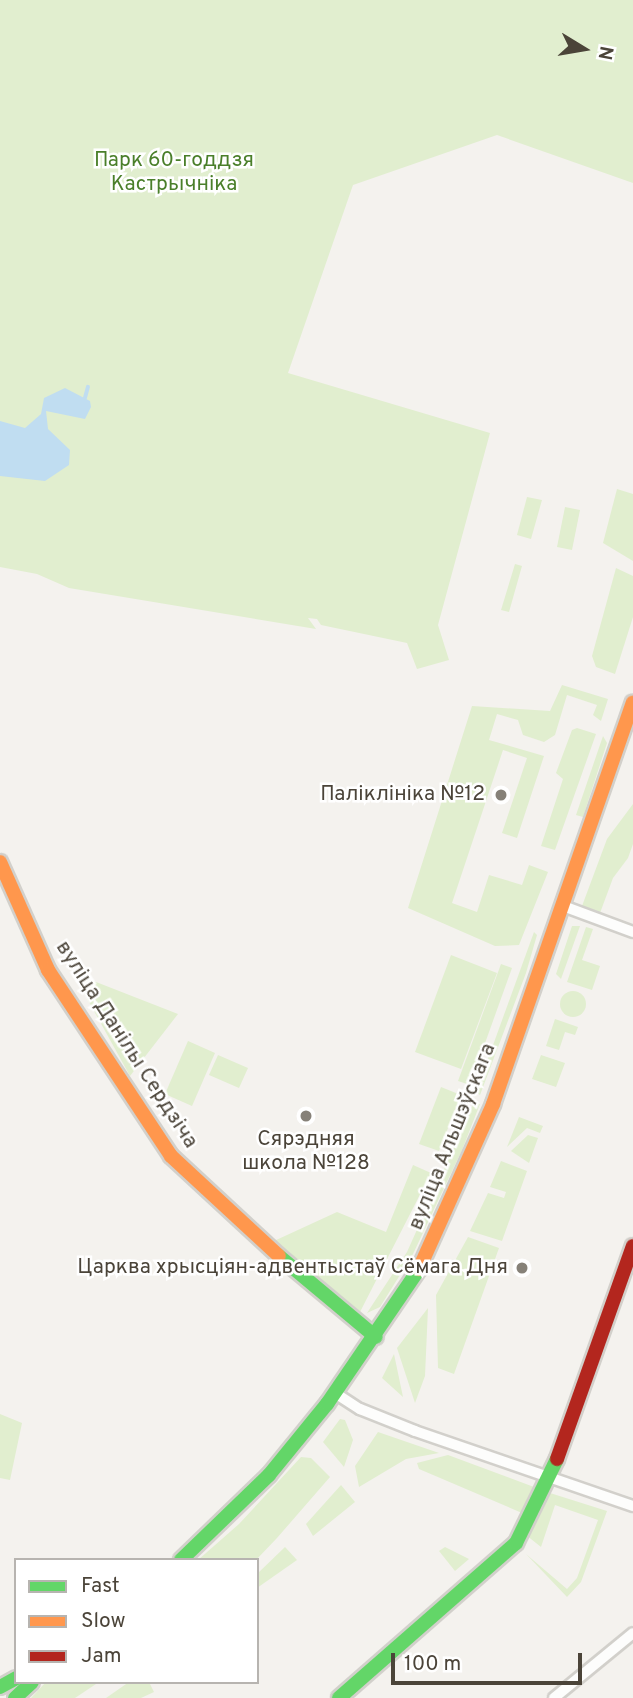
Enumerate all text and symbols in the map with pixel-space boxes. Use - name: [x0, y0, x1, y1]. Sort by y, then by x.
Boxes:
- north arrow: [549, 14, 619, 84]
- text: N: [592, 44, 618, 62]
- park label: Парк 60-годдзя Кастрычніка: [94, 148, 254, 198]
- place label: Паліклініка №12: [320, 782, 485, 808]
- marker: Паліклініка №12: [491, 785, 511, 805]
- street label: вуліца Данілы Сердзіча: [49, 937, 203, 1153]
- street label: вуліца Альшэўскага: [404, 1040, 502, 1234]
- marker: Сярэдняя школа №128: [298, 1108, 314, 1124]
- place label: Сярэдняя школа №128: [242, 1127, 370, 1177]
- place label: Царква хрысціян-адвентыстаў Сёмага Дня: [77, 1255, 508, 1281]
- marker: Царква хрысціян-адвентыстаў Сёмага Дня: [514, 1260, 530, 1276]
- legend: [14, 1558, 259, 1684]
- text: Fast: [81, 1573, 120, 1600]
- text: Slow: [81, 1608, 126, 1635]
- scale bar: [395, 1638, 586, 1682]
- text: Jam: [81, 1643, 122, 1670]
- text: 100 m: [404, 1651, 461, 1678]

